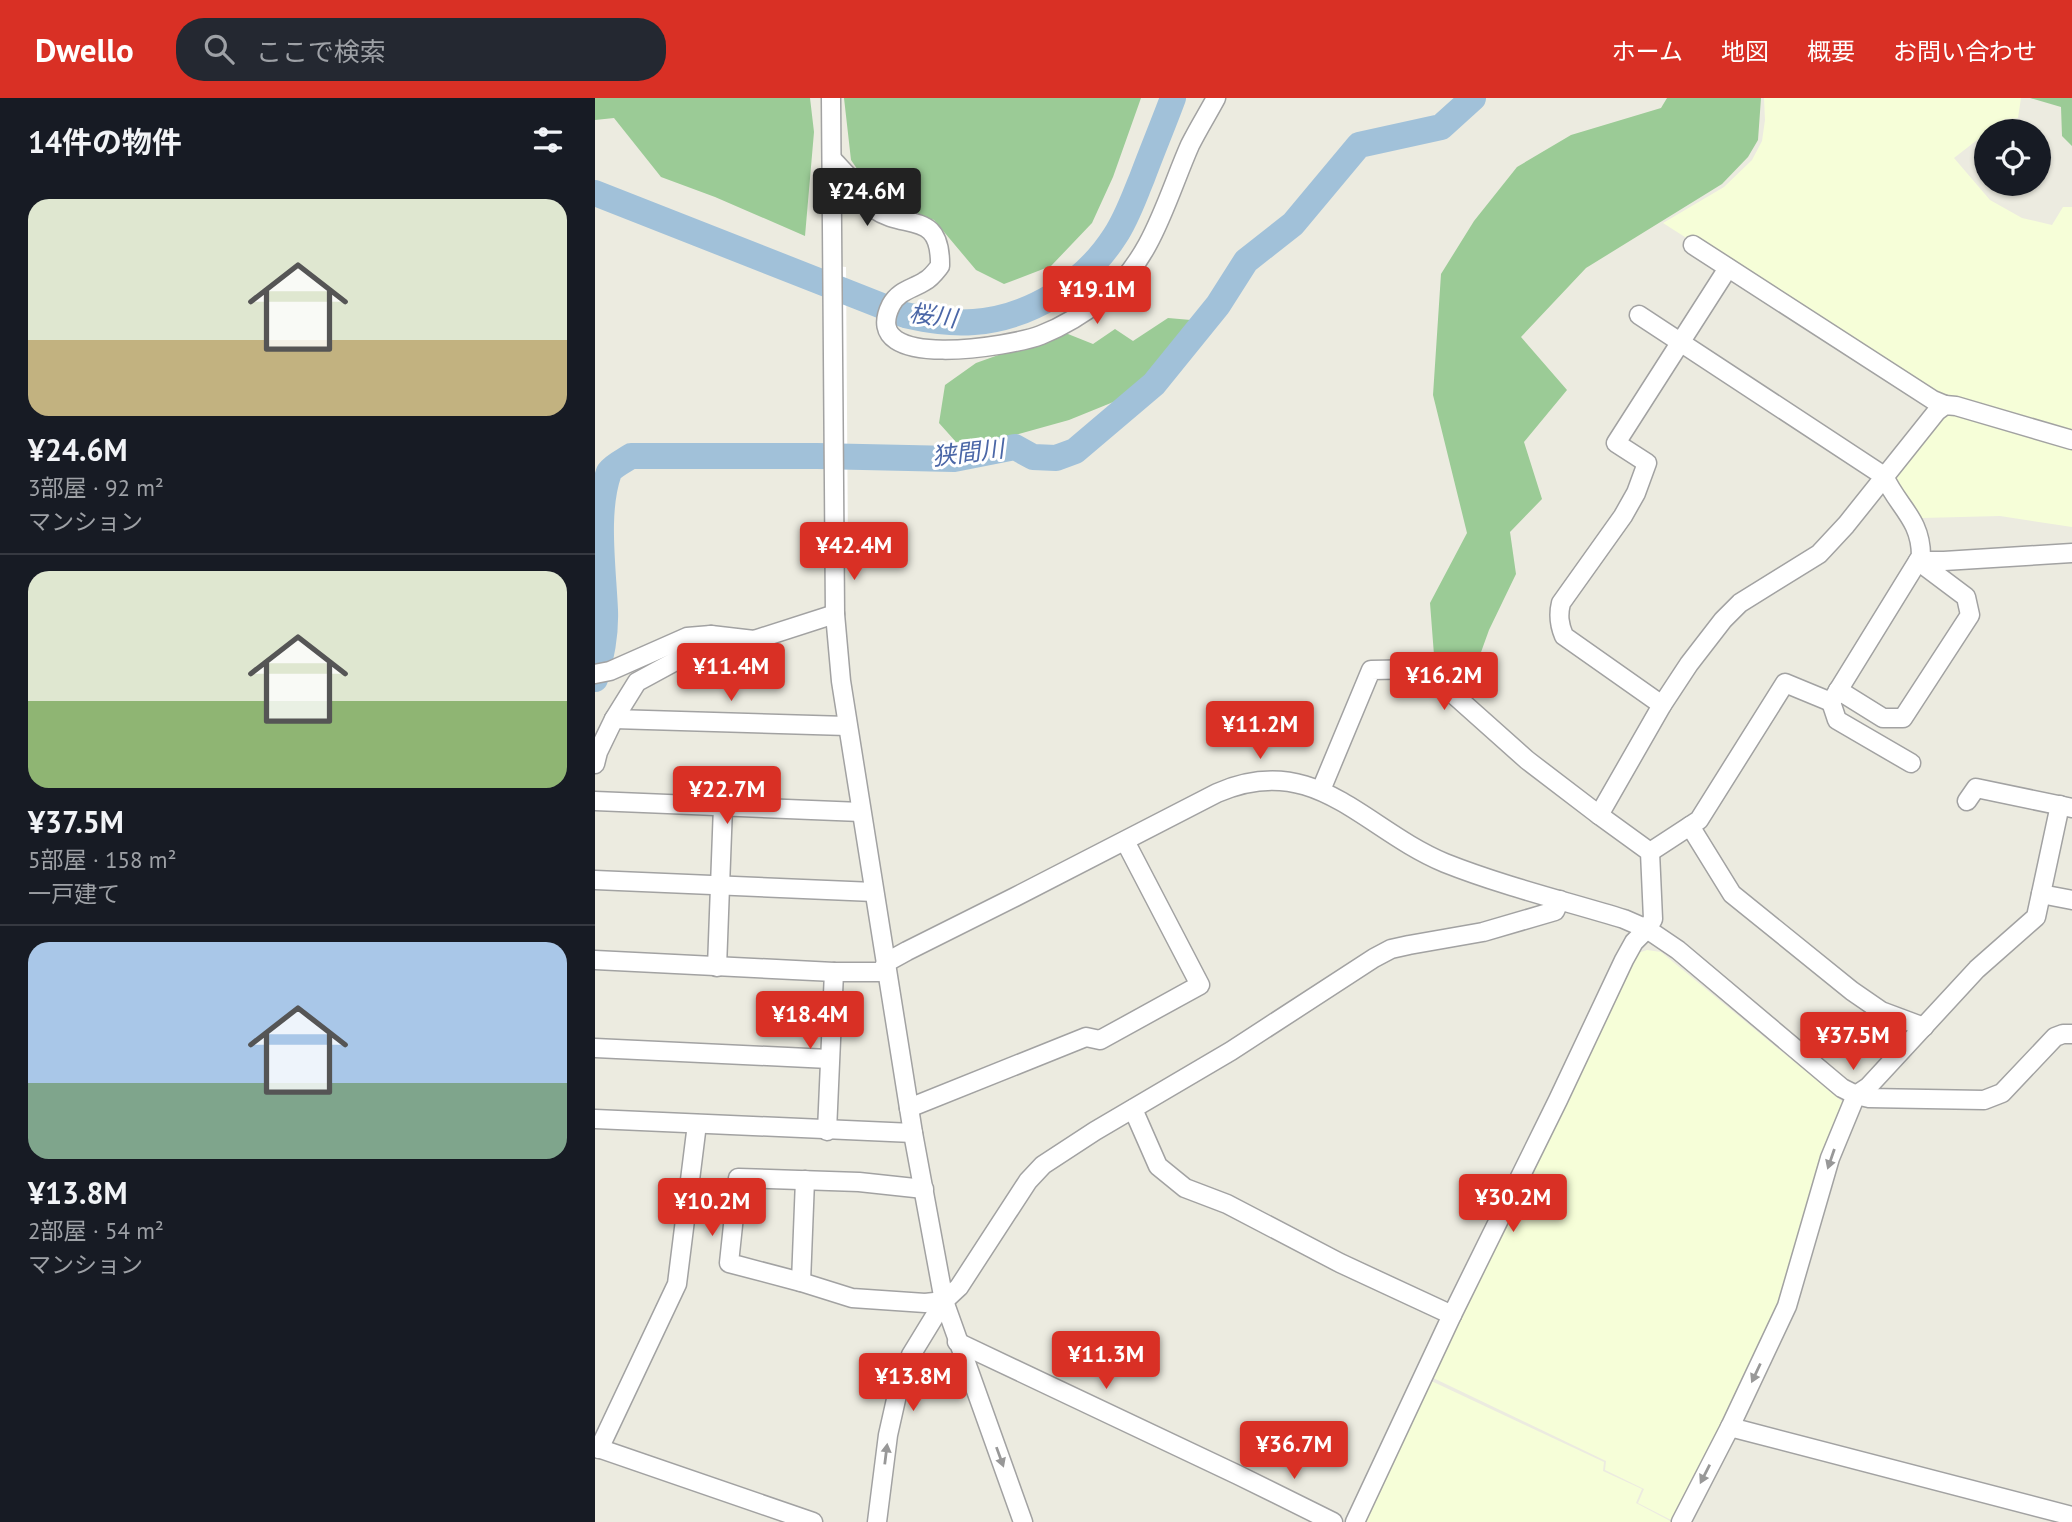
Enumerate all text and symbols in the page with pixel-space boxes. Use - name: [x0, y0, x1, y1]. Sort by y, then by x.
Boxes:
- search box: [176, 18, 666, 81]
- text: Dwello: [35, 28, 134, 71]
- icon: search: [200, 30, 238, 68]
- text: ここで検索: [256, 35, 386, 68]
- text: ホーム: [1612, 36, 1683, 67]
- text: 地図: [1721, 36, 1769, 67]
- text: 概要: [1807, 36, 1855, 67]
- text: お問い合わせ: [1893, 36, 2037, 67]
- map controls: [1974, 119, 2051, 196]
- button: locate: [1974, 119, 2051, 196]
- icon: filters: [529, 121, 567, 159]
- text: 14件の物件: [28, 122, 182, 161]
- pin: ¥24.6M: [810, 169, 924, 228]
- text: ¥24.6M: [829, 176, 905, 205]
- icon: home: [235, 244, 361, 370]
- pin: ¥19.1M: [1040, 266, 1154, 326]
- text: ¥19.1M: [1059, 274, 1135, 303]
- water label: 桜川: [907, 297, 962, 334]
- text: ¥24.6M: [28, 430, 127, 469]
- water label: 狭間川: [930, 432, 1009, 472]
- text: 3部屋 · 92 m²: [28, 473, 164, 502]
- text: マンション: [28, 507, 143, 536]
- pin: ¥42.4M: [797, 522, 911, 582]
- text: ¥42.4M: [816, 530, 892, 559]
- icon: home: [235, 616, 361, 742]
- pin: ¥11.4M: [674, 644, 788, 703]
- text: ¥11.4M: [693, 651, 769, 680]
- pin: ¥16.2M: [1387, 652, 1501, 712]
- text: ¥16.2M: [1406, 660, 1482, 689]
- pin: ¥11.2M: [1203, 702, 1317, 761]
- text: ¥11.2M: [1222, 709, 1298, 738]
- pin: ¥22.7M: [670, 766, 784, 826]
- text: ¥22.7M: [689, 774, 765, 803]
- text: ¥37.5M: [28, 802, 124, 841]
- text: 5部屋 · 158 m²: [28, 845, 176, 874]
- text: 一戸建て: [28, 879, 120, 908]
- icon: home: [235, 987, 361, 1113]
- pin: ¥18.4M: [753, 992, 867, 1051]
- text: ¥18.4M: [772, 999, 848, 1028]
- pin: ¥37.5M: [1796, 1012, 1910, 1072]
- text: ¥37.5M: [1816, 1020, 1890, 1049]
- one-way arrow: [1825, 1148, 1836, 1169]
- text: ¥13.8M: [28, 1173, 127, 1212]
- pin: ¥30.2M: [1456, 1174, 1570, 1234]
- pin: ¥10.2M: [655, 1178, 769, 1238]
- text: ¥30.2M: [1475, 1182, 1551, 1211]
- text: ¥10.2M: [674, 1186, 750, 1215]
- text: 2部屋 · 54 m²: [28, 1216, 164, 1245]
- text: マンション: [28, 1250, 143, 1279]
- pin: ¥11.3M: [1049, 1332, 1163, 1391]
- text: ¥11.3M: [1068, 1339, 1144, 1368]
- pin: ¥13.8M: [856, 1354, 970, 1413]
- text: ¥13.8M: [875, 1361, 951, 1390]
- one-way arrow: [1750, 1363, 1761, 1383]
- pin: ¥36.7M: [1237, 1422, 1351, 1481]
- text: ¥36.7M: [1256, 1429, 1332, 1458]
- one-way arrow: [880, 1443, 891, 1465]
- one-way arrow: [995, 1447, 1006, 1468]
- one-way arrow: [1700, 1465, 1712, 1485]

